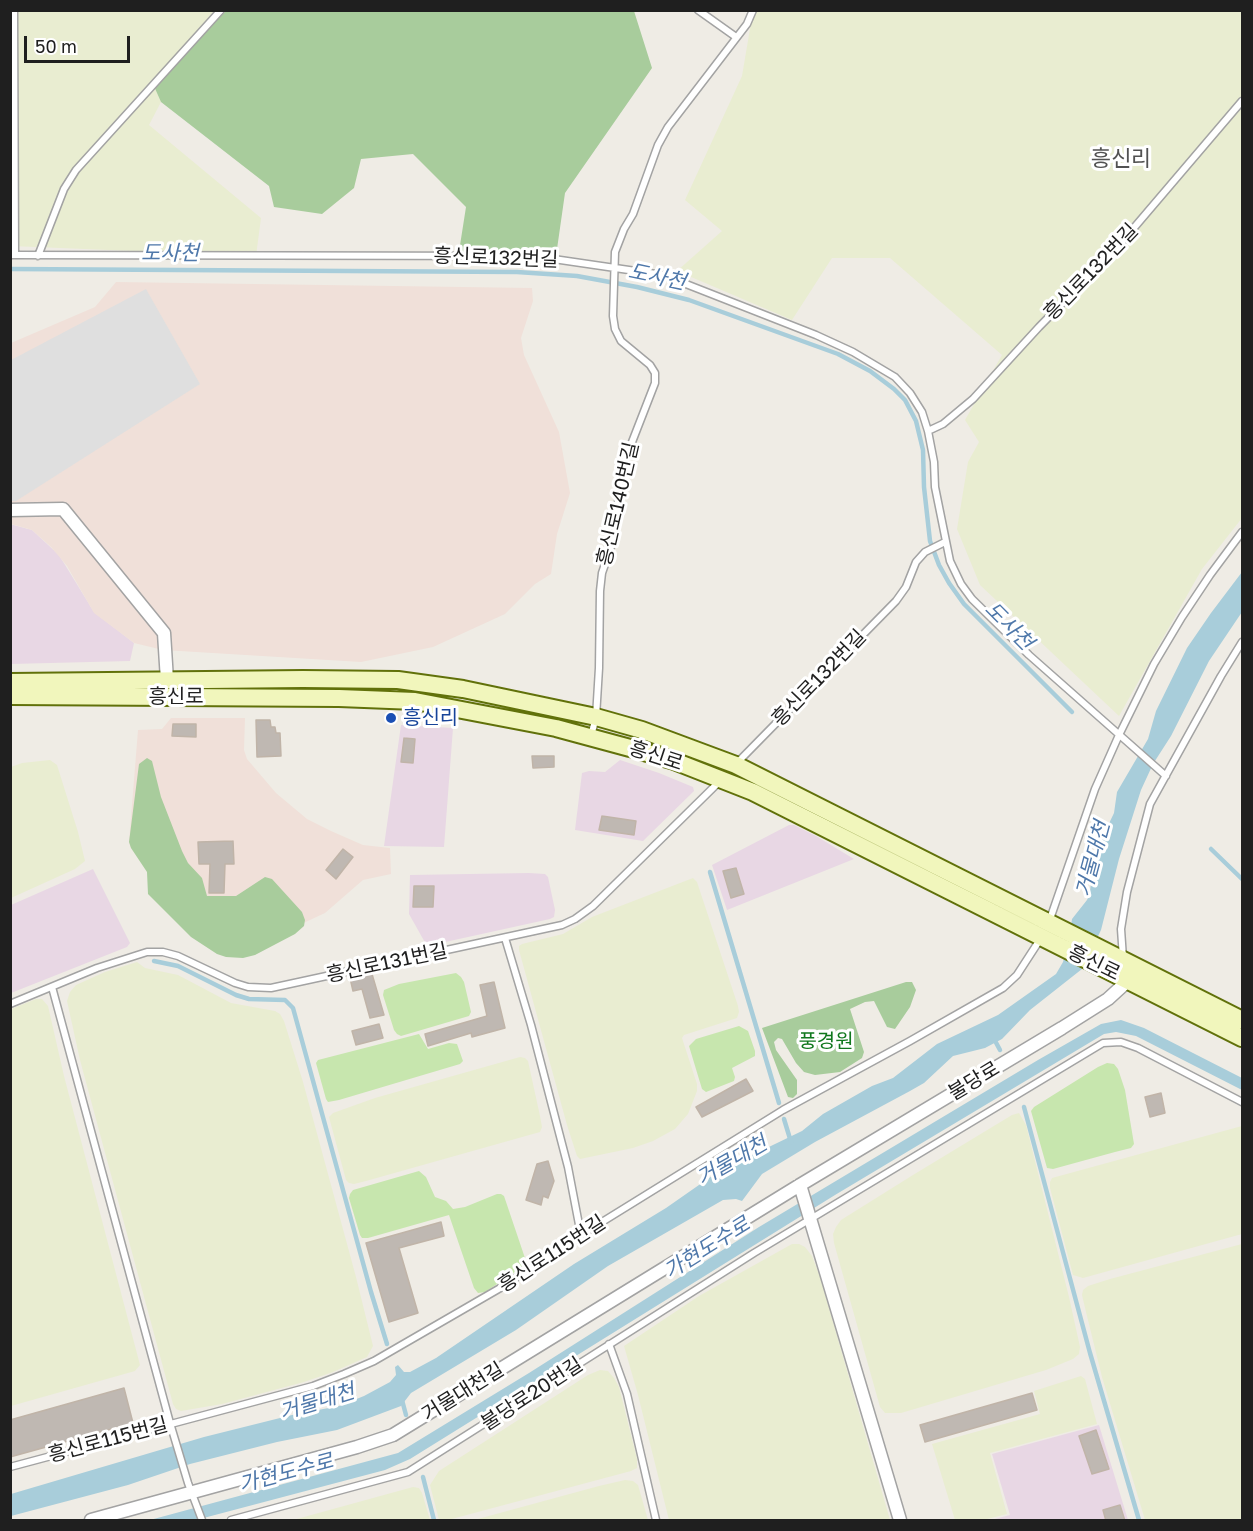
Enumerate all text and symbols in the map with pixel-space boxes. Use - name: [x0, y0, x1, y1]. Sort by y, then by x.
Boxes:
- scale bar: [27, 24, 134, 62]
- text: 50 m: [35, 35, 77, 57]
- district label: 흥신리: [1091, 146, 1151, 172]
- street label: 흥신로132번길: [1039, 219, 1143, 325]
- water label: 도사천: [141, 240, 199, 266]
- street label: 흥신로132번길: [433, 244, 559, 272]
- water label: 도사천: [626, 259, 688, 295]
- street label: 흥신로140번길: [592, 440, 644, 568]
- water label: 도사천: [980, 597, 1038, 655]
- street label: 흥신로132번길: [767, 625, 871, 731]
- street label: 흥신로: [148, 685, 204, 709]
- place label: 흥신리: [403, 706, 458, 730]
- marker: 흥신리: [384, 711, 398, 725]
- street label: 흥신로: [626, 736, 686, 776]
- water label: 거물대천: [1071, 818, 1115, 900]
- street label: 흥신로131번길: [324, 938, 450, 988]
- street label: 흥신로: [1064, 940, 1124, 986]
- park label: 풍경원: [798, 1030, 854, 1054]
- street label: 불당로: [944, 1056, 1004, 1106]
- water label: 거물대천: [692, 1131, 772, 1191]
- street label: 흥신로115번길: [494, 1210, 610, 1298]
- water label: 가현도수로: [659, 1212, 755, 1284]
- street label: 불당로20번길: [477, 1352, 587, 1436]
- street label: 거물대천길: [418, 1357, 508, 1427]
- water label: 거물대천: [276, 1379, 358, 1425]
- street label: 흥신로115번길: [45, 1412, 171, 1468]
- water label: 가현도수로: [236, 1448, 336, 1498]

